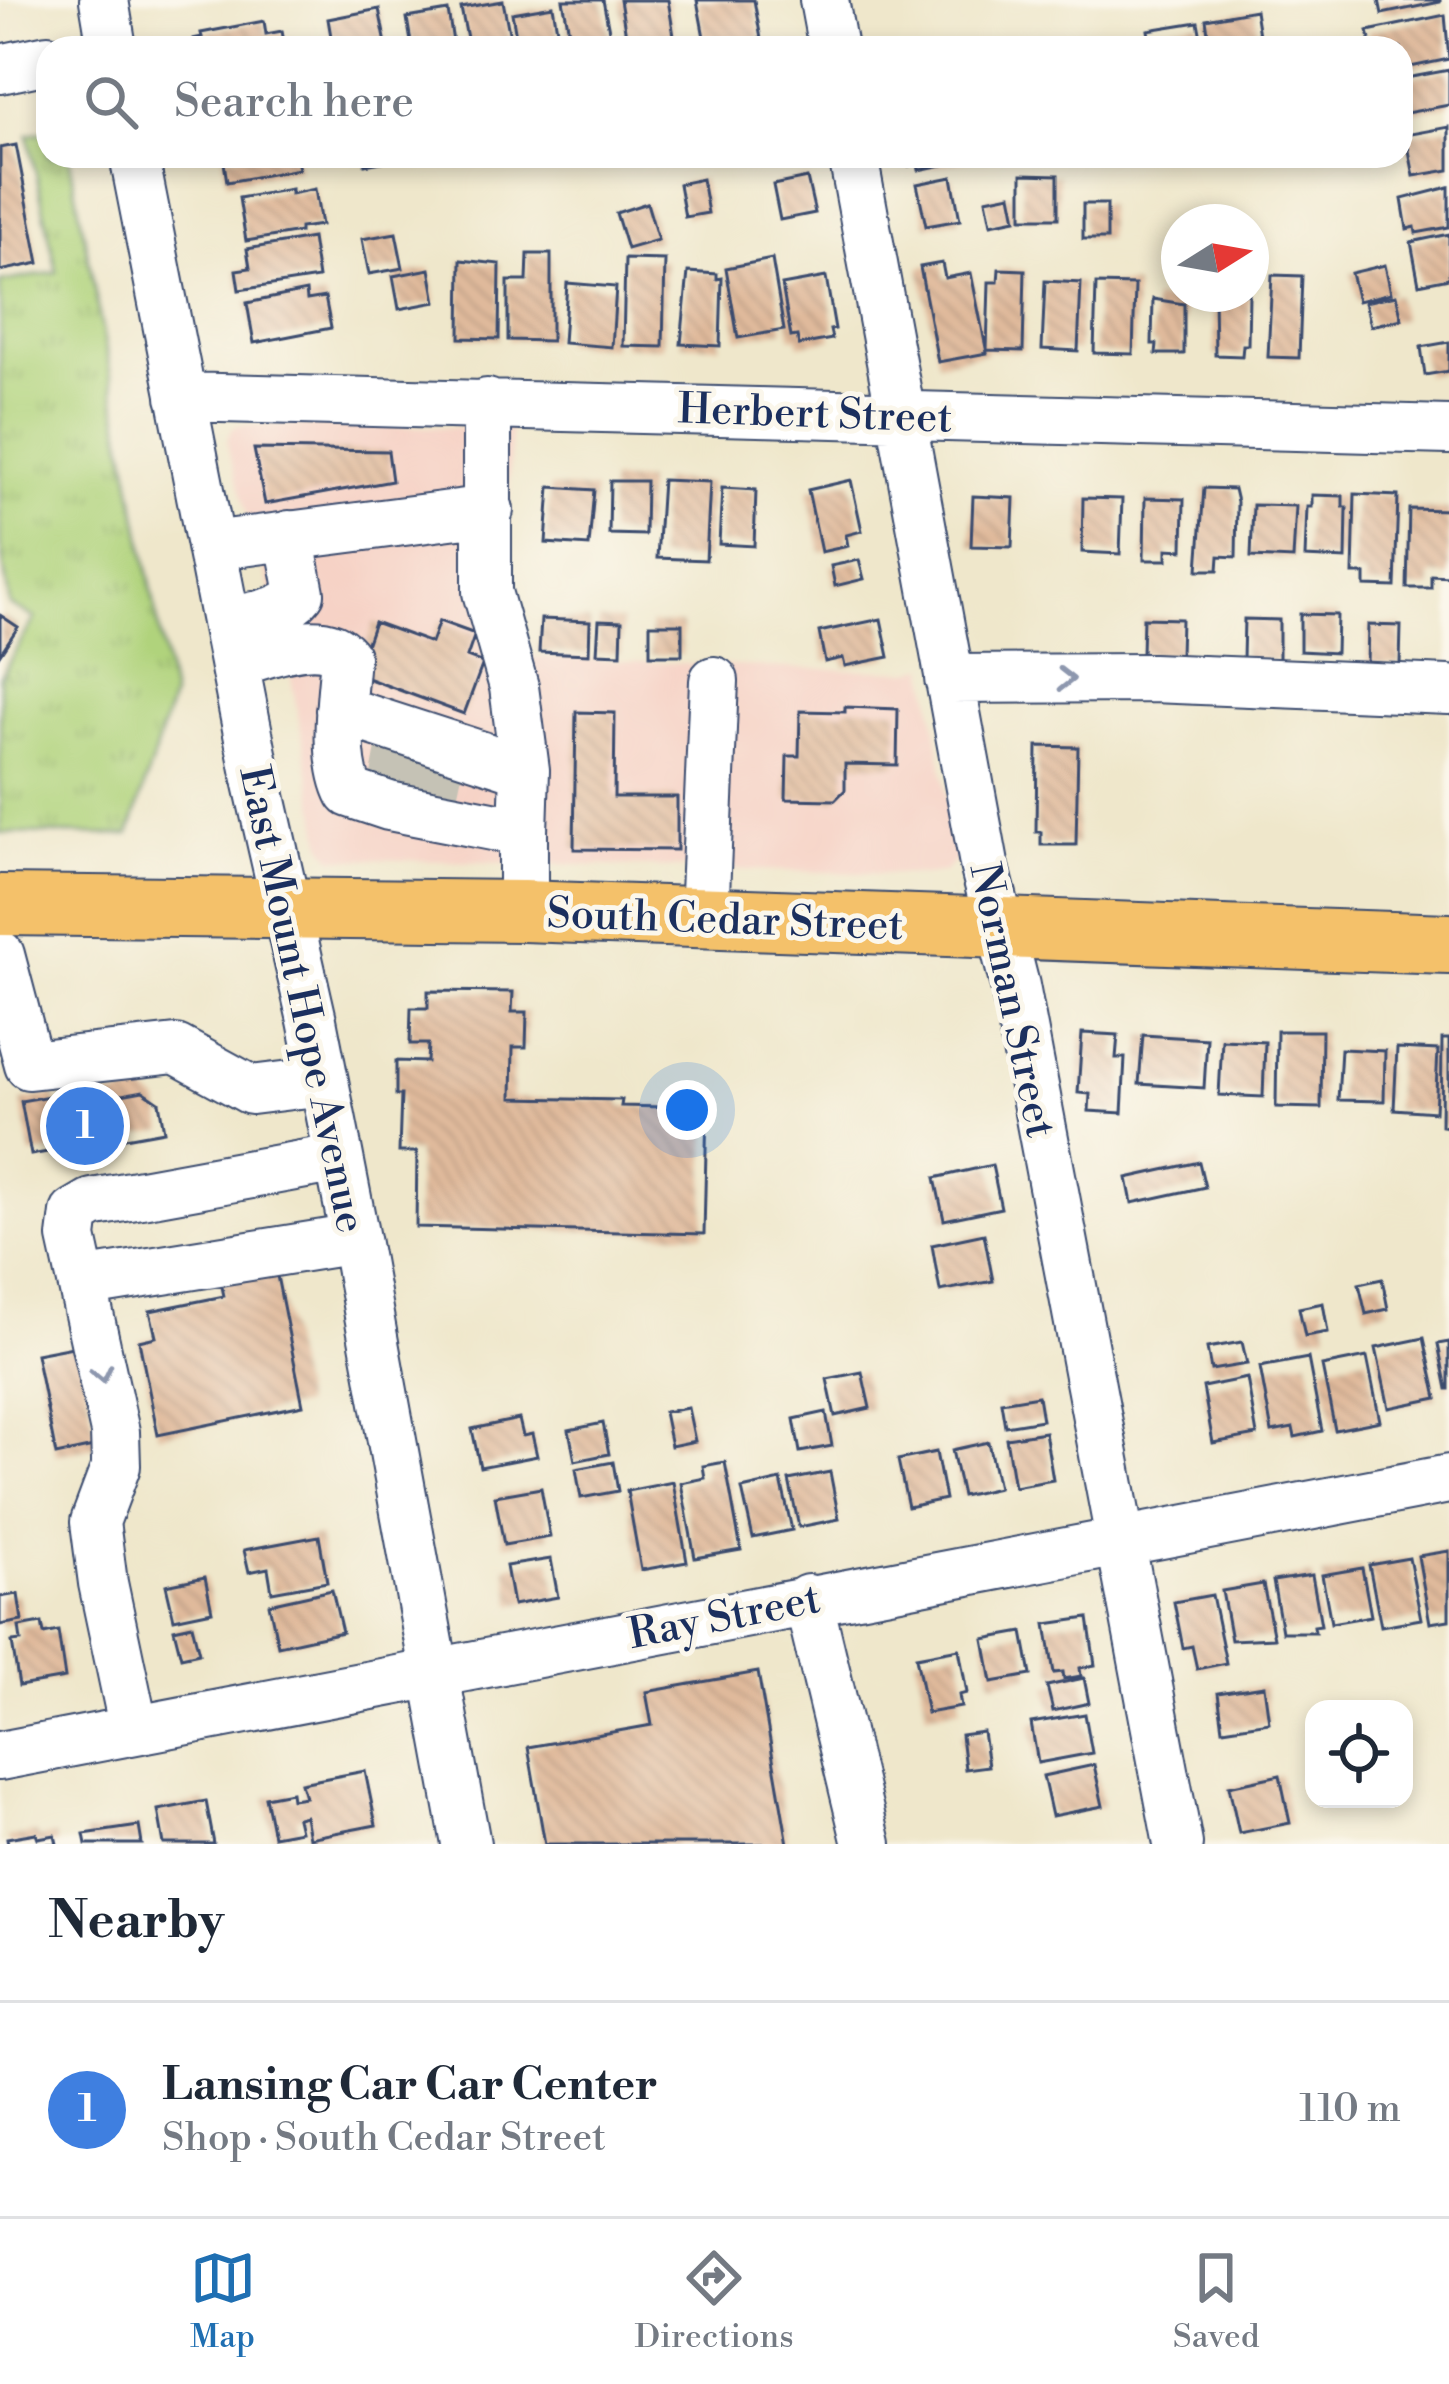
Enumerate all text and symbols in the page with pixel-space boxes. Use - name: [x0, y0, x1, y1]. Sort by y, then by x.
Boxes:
- search box: [36, 36, 1413, 168]
- icon: search: [78, 69, 144, 135]
- text: Search here: [174, 74, 414, 131]
- north arrow: [1161, 204, 1269, 312]
- street label: Herbert Street: [677, 383, 953, 446]
- one-way arrow: [1058, 666, 1076, 692]
- street label: East Mount Hope Avenue: [226, 761, 377, 1238]
- street label: Norman Street: [957, 858, 1067, 1143]
- street label: South Cedar Street: [546, 888, 904, 953]
- your location: [657, 1080, 717, 1140]
- pin: 1: [46, 1081, 124, 1171]
- one-way arrow: [89, 1363, 114, 1383]
- street label: Ray Street: [624, 1573, 825, 1663]
- map controls: [1305, 1700, 1413, 1808]
- button: locate: [1305, 1700, 1413, 1808]
- text: Nearby: [48, 1890, 224, 1954]
- text: Lansing Car Car Center: [162, 2057, 658, 2114]
- text: 1: [78, 2085, 96, 2134]
- text: 110 m: [1299, 2085, 1401, 2134]
- text: Shop · South Cedar Street: [162, 2114, 606, 2163]
- tab: Map: [190, 2245, 256, 2358]
- tab: Directions: [635, 2245, 794, 2358]
- tab: Saved: [1173, 2245, 1259, 2358]

